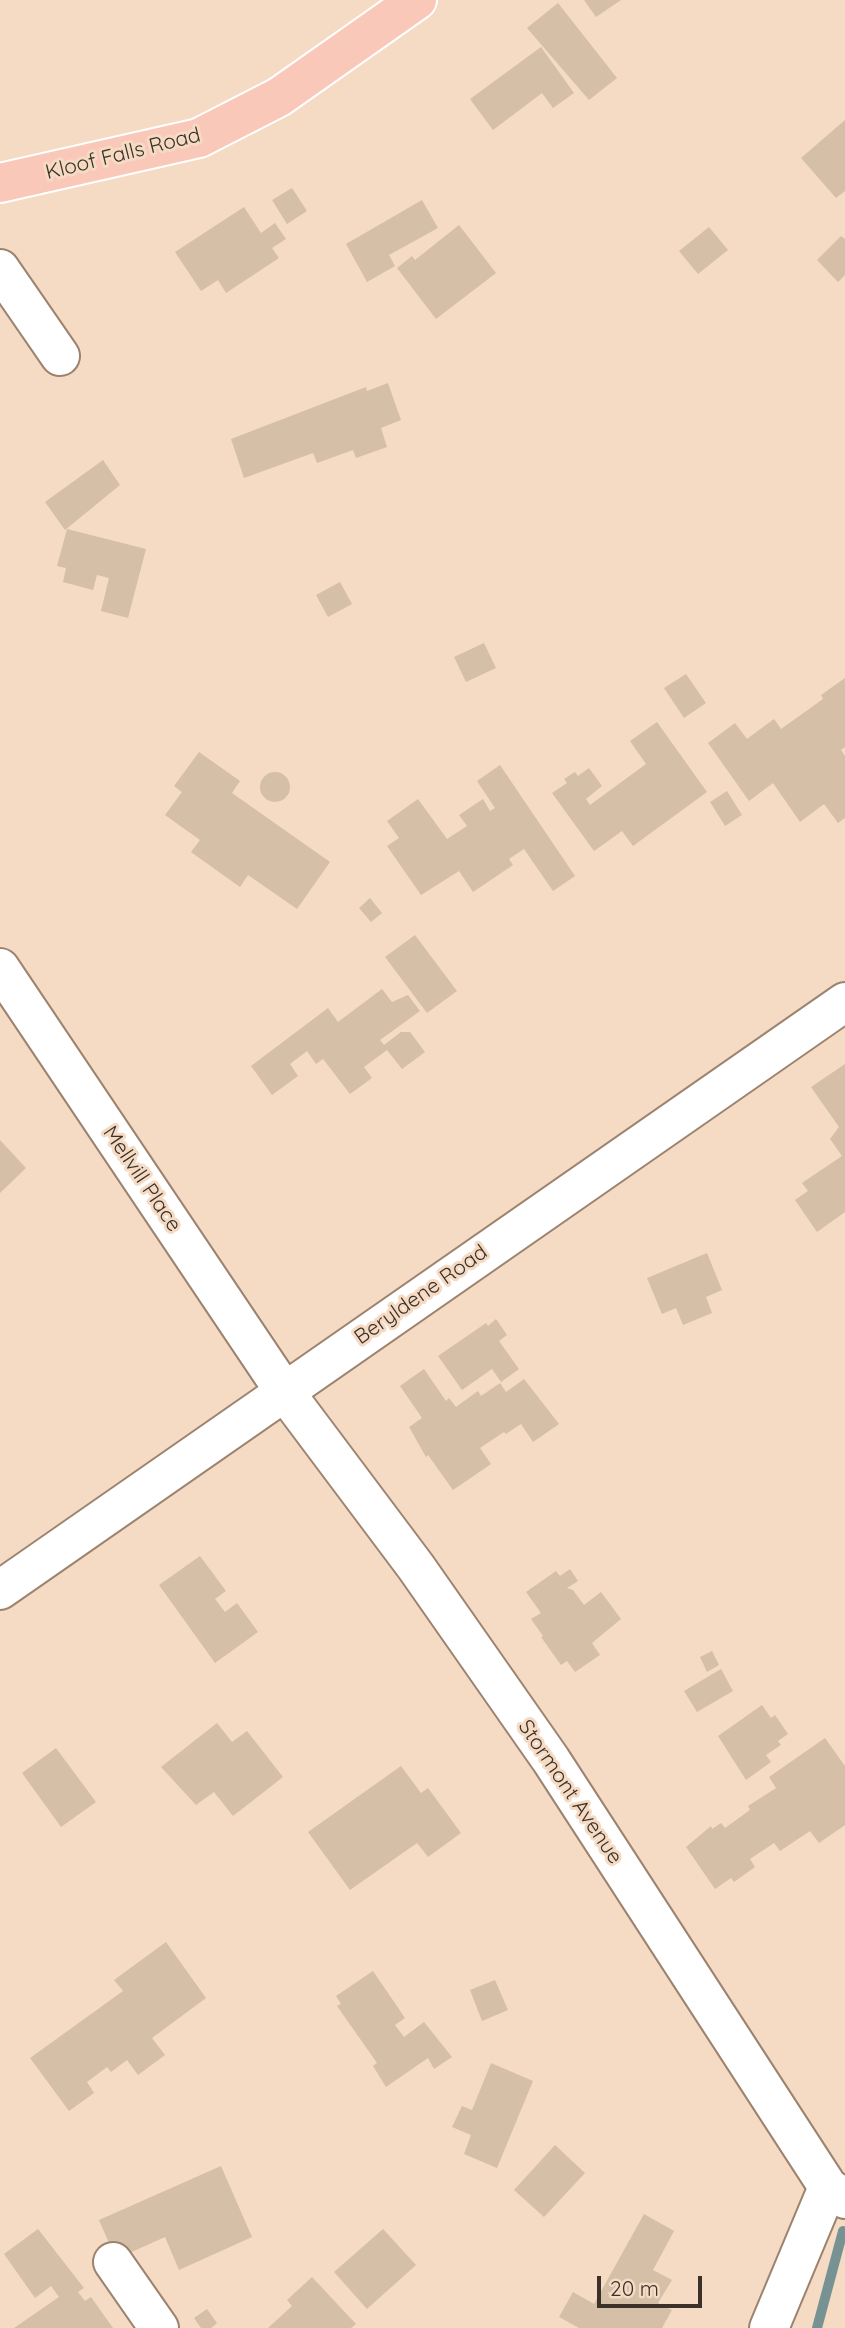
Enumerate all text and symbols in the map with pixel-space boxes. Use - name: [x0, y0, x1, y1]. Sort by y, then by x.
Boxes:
- street label: Kloof Falls Road: [43, 123, 203, 185]
- street label: Mellvill Place: [97, 1121, 187, 1237]
- street label: Beryldene Road: [350, 1240, 492, 1350]
- street label: Stormont Avenue: [513, 1715, 627, 1869]
- scale bar: [600, 2262, 705, 2306]
- text: 20 m: [610, 2275, 659, 2301]

